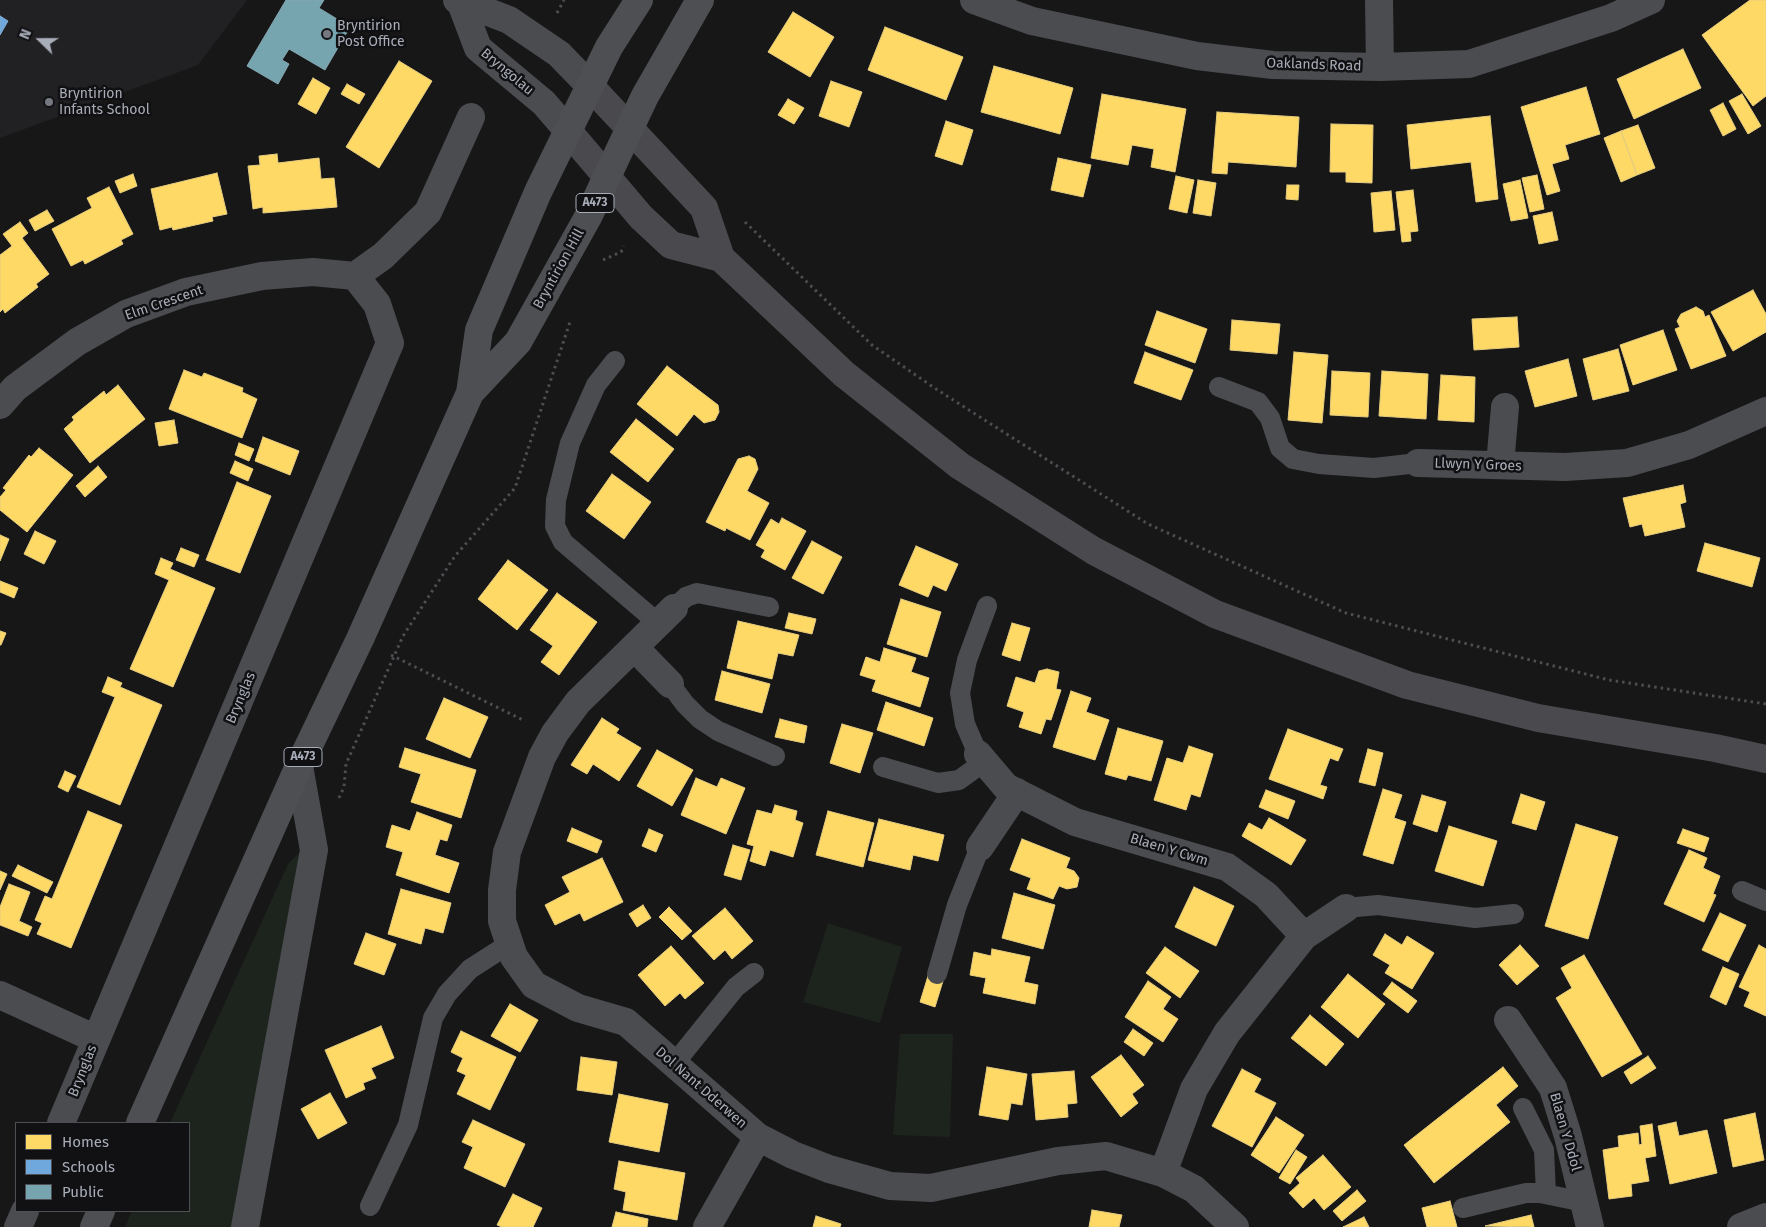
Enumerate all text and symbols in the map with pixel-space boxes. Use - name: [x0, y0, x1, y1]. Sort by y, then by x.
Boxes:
- north arrow: [15, 15, 65, 65]
- place label: Bryntirion Post Office: [337, 18, 405, 50]
- text: N: [16, 27, 35, 42]
- marker: Bryntirion Post Office: [321, 28, 333, 40]
- street label: Bryngolau: [477, 45, 537, 99]
- street label: Oaklands Road: [1266, 55, 1362, 75]
- place label: Bryntirion Infants School: [59, 86, 150, 118]
- marker: Bryntirion Infants School: [43, 96, 55, 108]
- road number: A473: [576, 194, 614, 212]
- street label: Bryntirion Hill: [530, 226, 588, 312]
- street label: Elm Crescent: [123, 282, 205, 324]
- street label: Llwyn Y Groes: [1434, 455, 1522, 475]
- street label: Brynglas: [223, 670, 259, 726]
- road number: A473: [284, 748, 322, 766]
- street label: Blaen Y Cwm: [1128, 830, 1210, 870]
- street label: Brynglas: [65, 1043, 101, 1099]
- street label: Dol Nant Dderwen: [652, 1044, 750, 1132]
- street label: Blaen Y Ddol: [1546, 1091, 1584, 1173]
- legend: [15, 1122, 190, 1212]
- text: Homes: [62, 1133, 109, 1151]
- text: Schools: [62, 1158, 115, 1176]
- text: Public: [62, 1183, 104, 1201]

